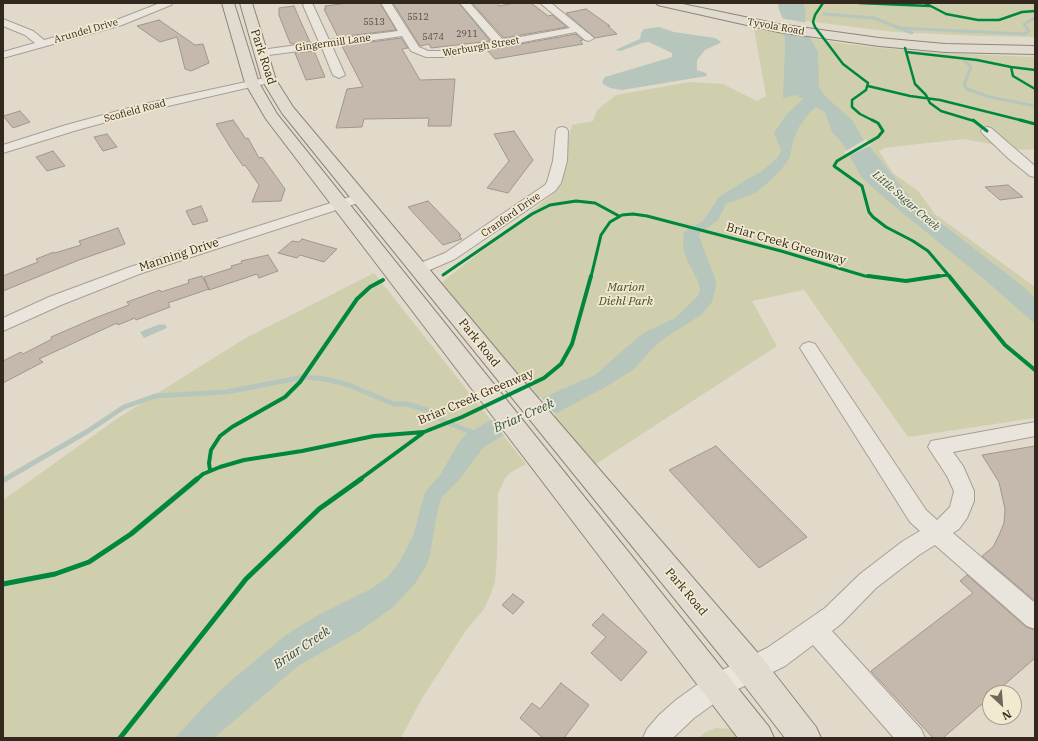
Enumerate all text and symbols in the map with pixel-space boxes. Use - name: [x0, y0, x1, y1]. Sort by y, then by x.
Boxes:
- house number: 5512: [407, 12, 429, 22]
- street label: Arundel Drive: [53, 16, 119, 46]
- street label: Tyvola Road: [747, 16, 805, 38]
- house number: 5513: [363, 17, 385, 27]
- street label: Park Road: [247, 27, 279, 87]
- house number: 2911: [456, 29, 478, 39]
- street label: Gingermill Lane: [295, 32, 371, 54]
- house number: 5474: [422, 32, 444, 42]
- street label: Werburgh Street: [442, 34, 520, 60]
- street label: Scofield Road: [103, 97, 167, 125]
- water label: Little Sugar Creek: [870, 168, 942, 234]
- street label: Cranford Drive: [479, 190, 543, 240]
- street label: Briar Creek Greenway: [725, 220, 847, 268]
- street label: Manning Drive: [137, 235, 221, 275]
- park label: Marion Diehl Park: [599, 281, 653, 309]
- street label: Park Road: [455, 316, 503, 370]
- street label: Briar Creek Greenway: [416, 366, 536, 428]
- water label: Briar Creek: [491, 396, 557, 436]
- street label: Park Road: [662, 565, 710, 619]
- water label: Briar Creek: [271, 623, 333, 673]
- north arrow: [982, 685, 1022, 725]
- text: N: [1000, 707, 1014, 723]

